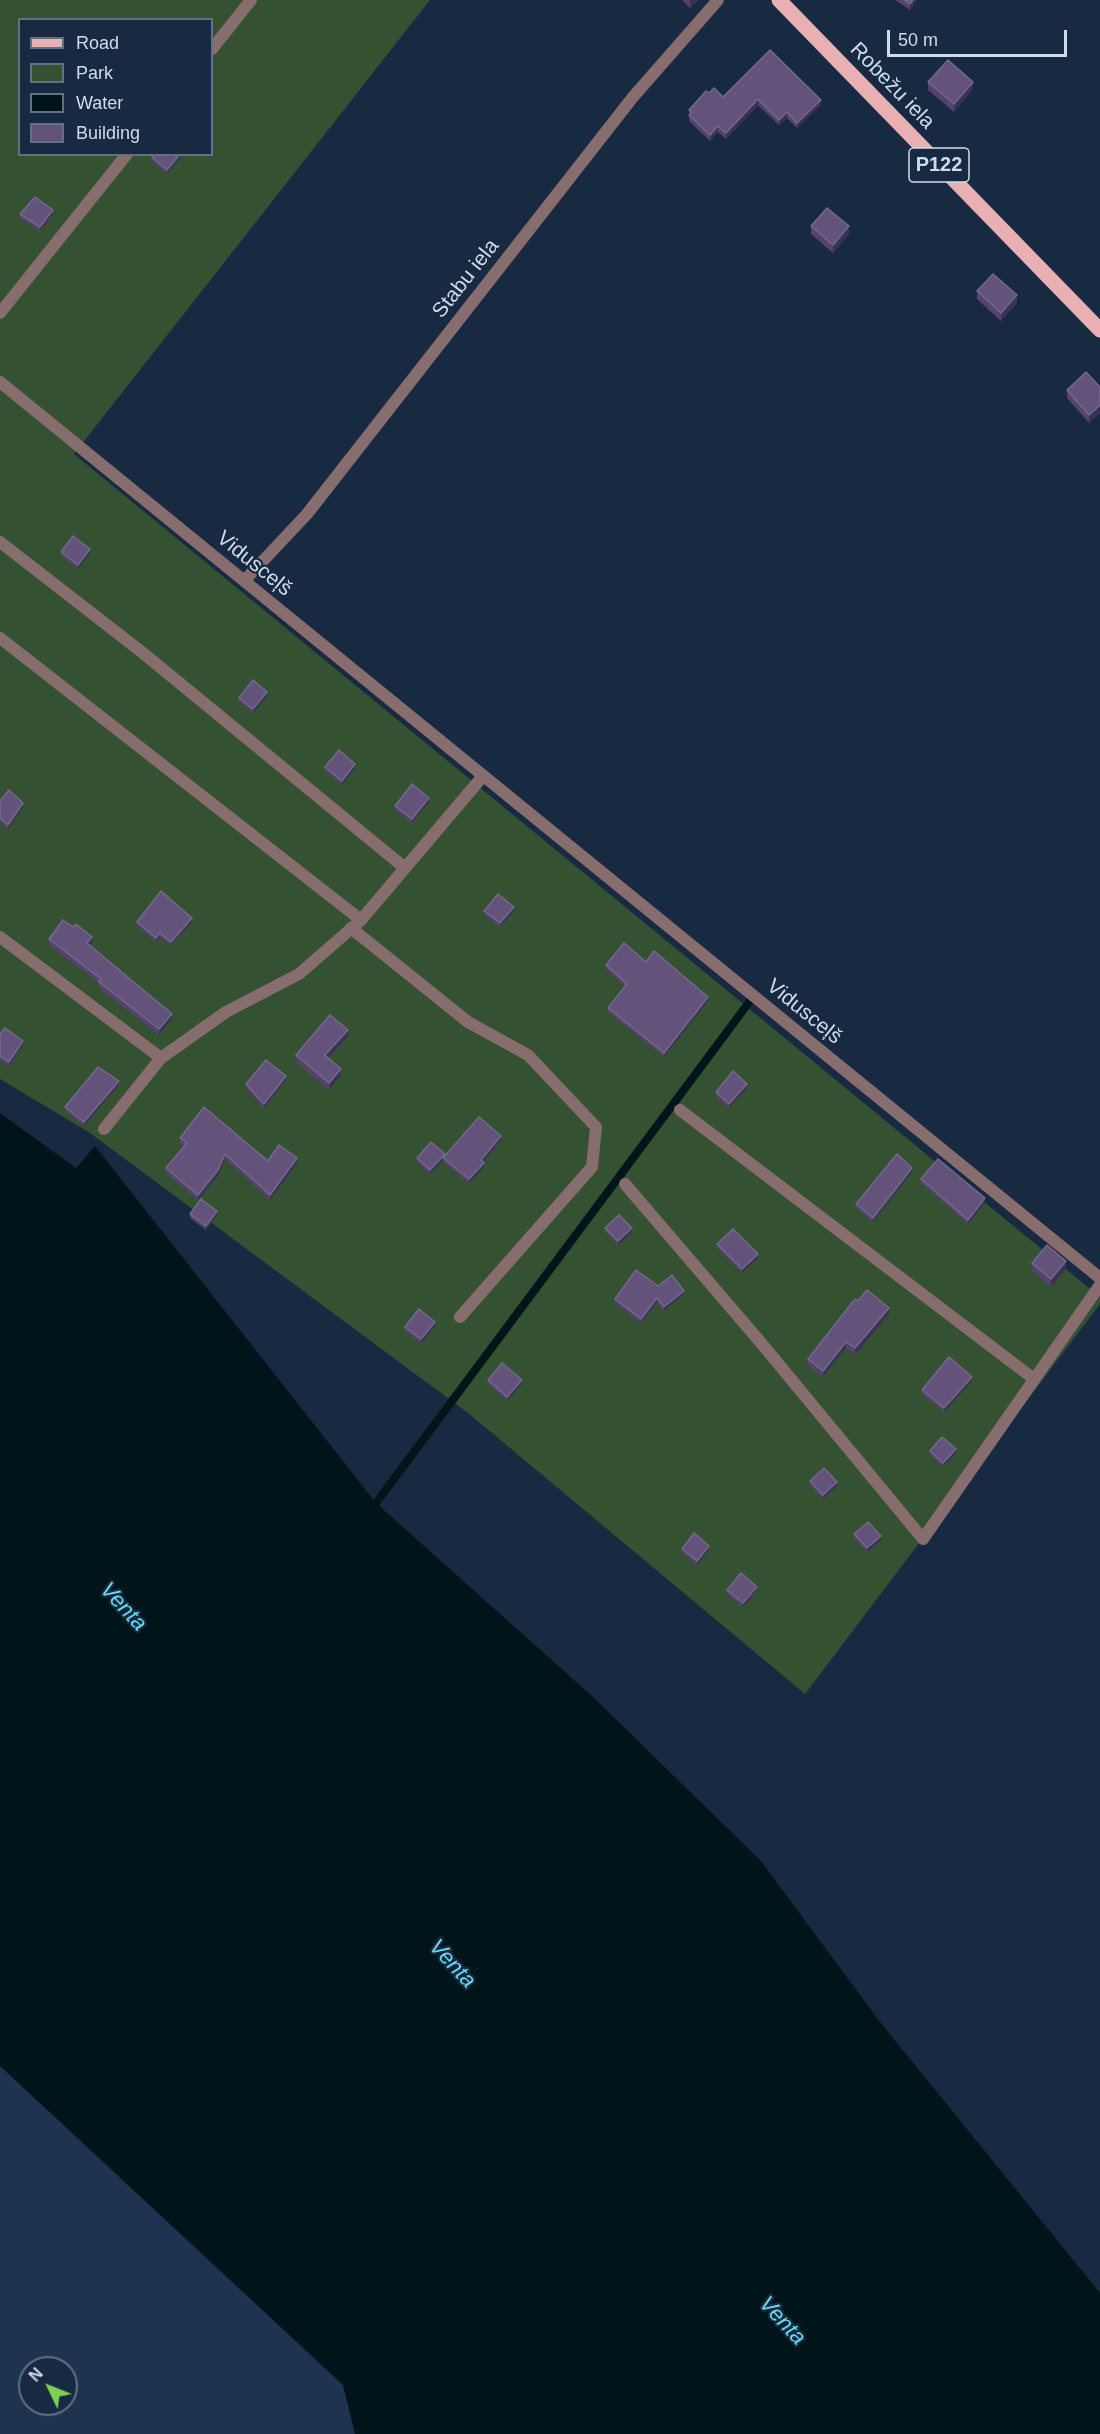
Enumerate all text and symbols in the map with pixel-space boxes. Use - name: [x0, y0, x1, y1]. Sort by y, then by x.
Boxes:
- legend: [18, 18, 213, 156]
- scale bar: [890, 18, 1070, 56]
- text: 50 m: [898, 30, 938, 50]
- text: Road: [76, 33, 119, 53]
- street label: Robežu iela: [844, 37, 940, 135]
- text: Park: [76, 63, 113, 83]
- text: Water: [76, 93, 123, 113]
- text: Building: [76, 123, 140, 143]
- road number: P122: [909, 148, 969, 182]
- street label: Stabu iela: [427, 234, 505, 324]
- street label: Vidusceļš: [211, 526, 297, 602]
- street label: Vidusceļš: [761, 974, 847, 1050]
- water label: Venta: [94, 1577, 152, 1637]
- water label: Venta: [423, 1934, 481, 1994]
- water label: Venta: [753, 2291, 811, 2351]
- north arrow: [18, 2356, 78, 2416]
- text: N: [26, 2365, 46, 2385]

